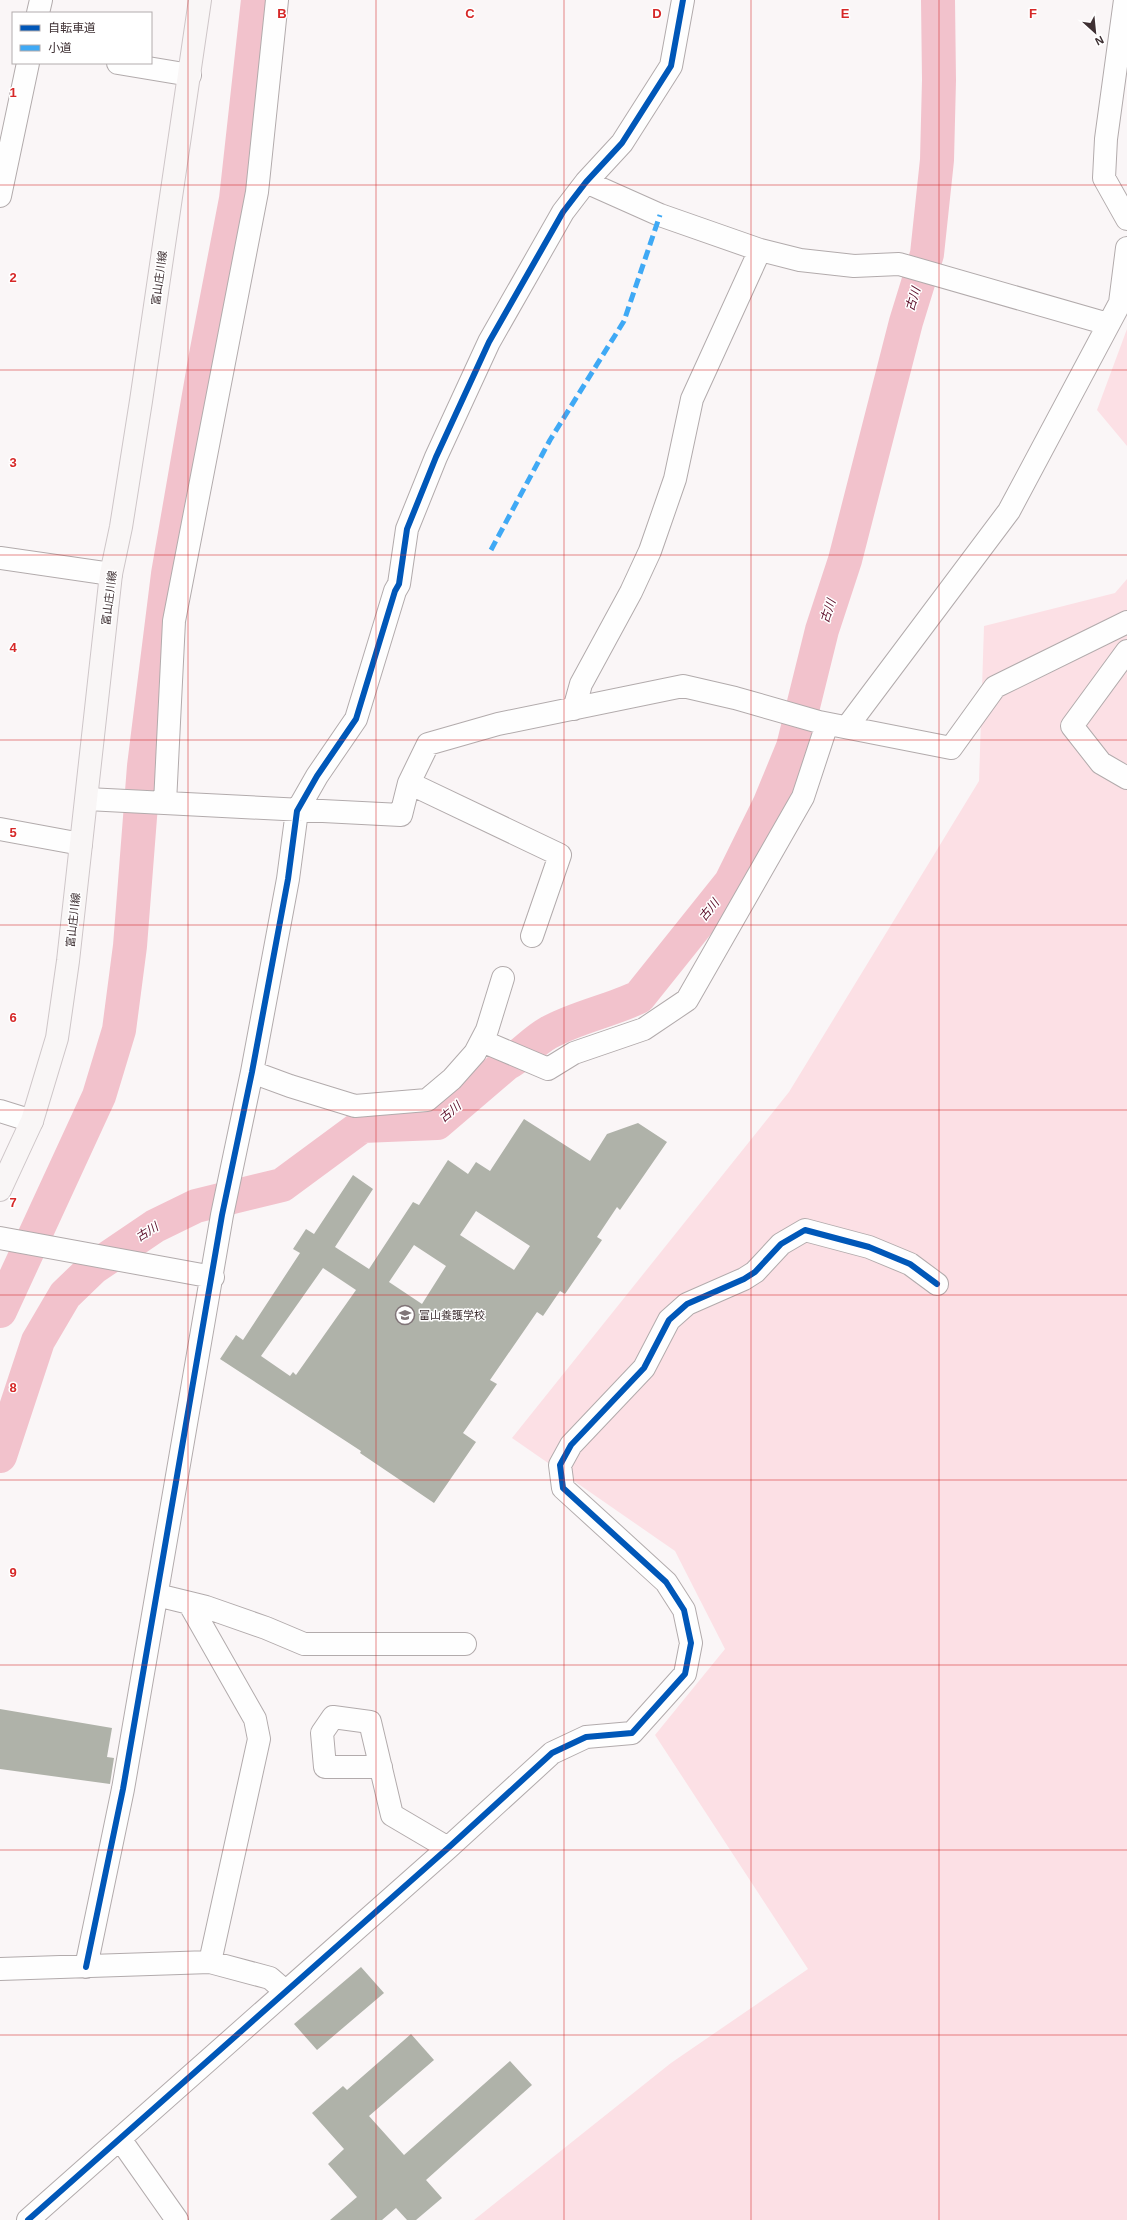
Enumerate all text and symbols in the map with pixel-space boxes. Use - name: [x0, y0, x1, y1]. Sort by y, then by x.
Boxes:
- text: B: [277, 6, 287, 21]
- text: C: [465, 6, 475, 21]
- text: D: [652, 6, 662, 21]
- text: E: [841, 6, 850, 21]
- text: F: [1029, 6, 1037, 21]
- legend: [12, 12, 152, 64]
- north arrow: [1075, 12, 1115, 52]
- text: 自転車道: [48, 21, 96, 35]
- text: N: [1093, 34, 1106, 48]
- text: 小道: [48, 41, 72, 55]
- text: 1: [9, 85, 17, 100]
- street label: 富山庄川線: [149, 250, 169, 306]
- text: 2: [9, 270, 17, 285]
- water label: 古川: [903, 284, 924, 313]
- text: 3: [9, 455, 17, 470]
- street label: 富山庄川線: [100, 570, 118, 626]
- water label: 古川: [818, 596, 839, 625]
- text: 4: [9, 640, 17, 655]
- text: 5: [9, 825, 17, 840]
- street label: 富山庄川線: [64, 892, 82, 948]
- water label: 古川: [696, 895, 723, 924]
- text: 6: [9, 1010, 17, 1025]
- water label: 古川: [436, 1098, 465, 1125]
- text: 7: [9, 1195, 17, 1210]
- water label: 古川: [133, 1219, 163, 1244]
- school or university icon: 富山養護学校: [394, 1304, 416, 1326]
- place label: 富山養護学校: [419, 1309, 485, 1321]
- text: 8: [9, 1380, 17, 1395]
- text: 9: [9, 1565, 17, 1580]

